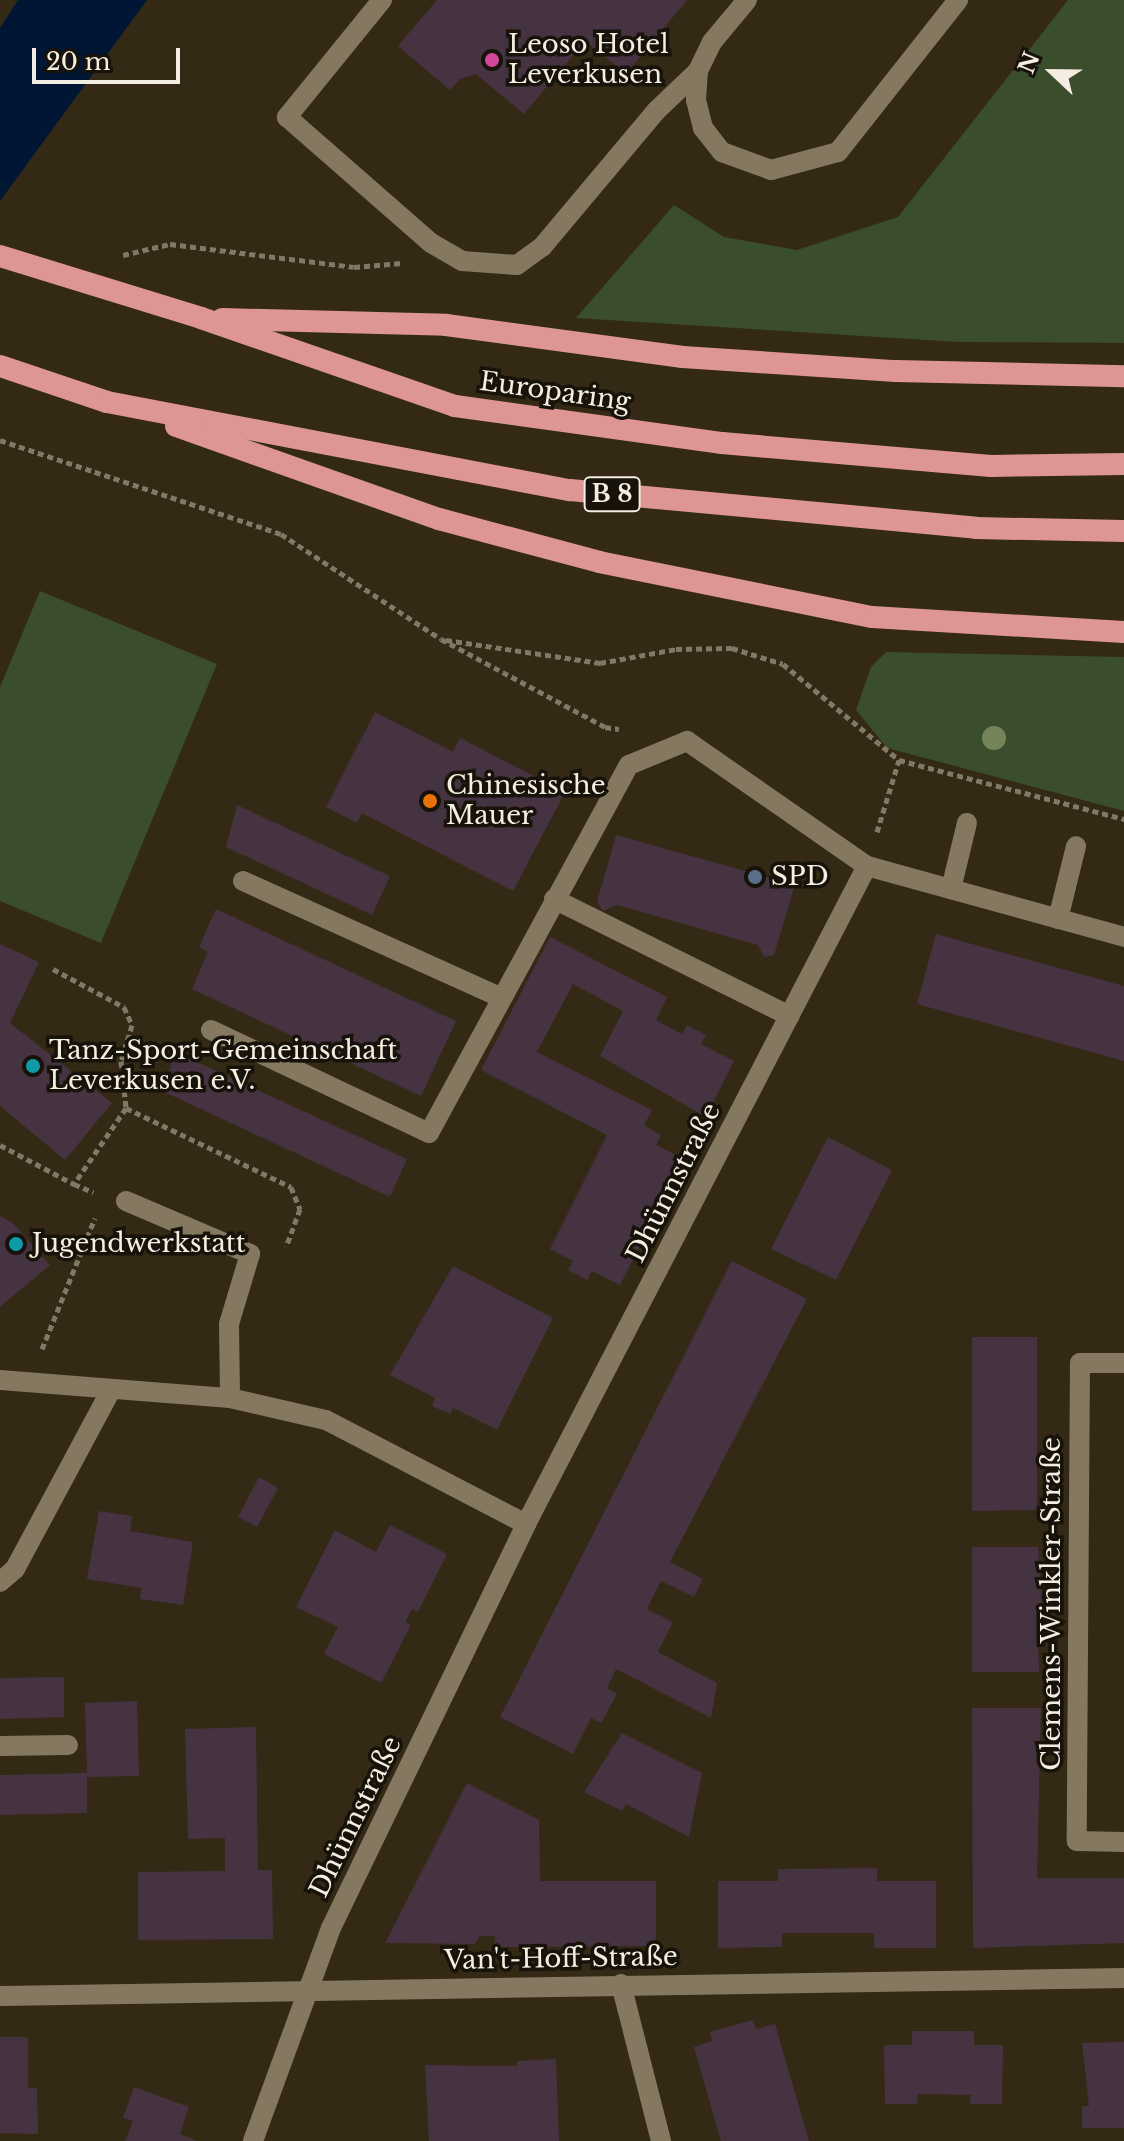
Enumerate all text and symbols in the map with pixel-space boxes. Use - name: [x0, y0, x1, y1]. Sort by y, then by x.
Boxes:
- place label: Leoso Hotel Leverkusen: [508, 29, 669, 90]
- scale bar: [36, 32, 184, 82]
- north arrow: [1012, 32, 1092, 112]
- text: 20 m: [46, 47, 111, 76]
- text: N: [1013, 48, 1046, 77]
- marker: Leoso Hotel Leverkusen: [483, 51, 501, 69]
- street label: Europaring: [477, 366, 633, 418]
- road number: B 8: [582, 474, 642, 514]
- place label: Chinesische Mauer: [446, 770, 606, 832]
- marker: Chinesische Mauer: [421, 792, 439, 810]
- place label: SPD: [771, 861, 829, 893]
- marker: SPD: [746, 868, 764, 886]
- place label: Tanz-Sport-Gemeinschaft Leverkusen e.V.: [49, 1035, 397, 1096]
- marker: Tanz-Sport-Gemeinschaft Leverkusen e.V.: [24, 1057, 42, 1075]
- street label: Dhünnstraße: [620, 1098, 728, 1268]
- place label: Jugendwerkstatt: [32, 1228, 245, 1260]
- marker: Jugendwerkstatt: [7, 1235, 25, 1253]
- street label: Clemens-Winkler-Straße: [1036, 1437, 1068, 1771]
- street label: Dhünnstraße: [304, 1732, 408, 1902]
- street label: Van't-Hoff-Straße: [444, 1941, 678, 1977]

